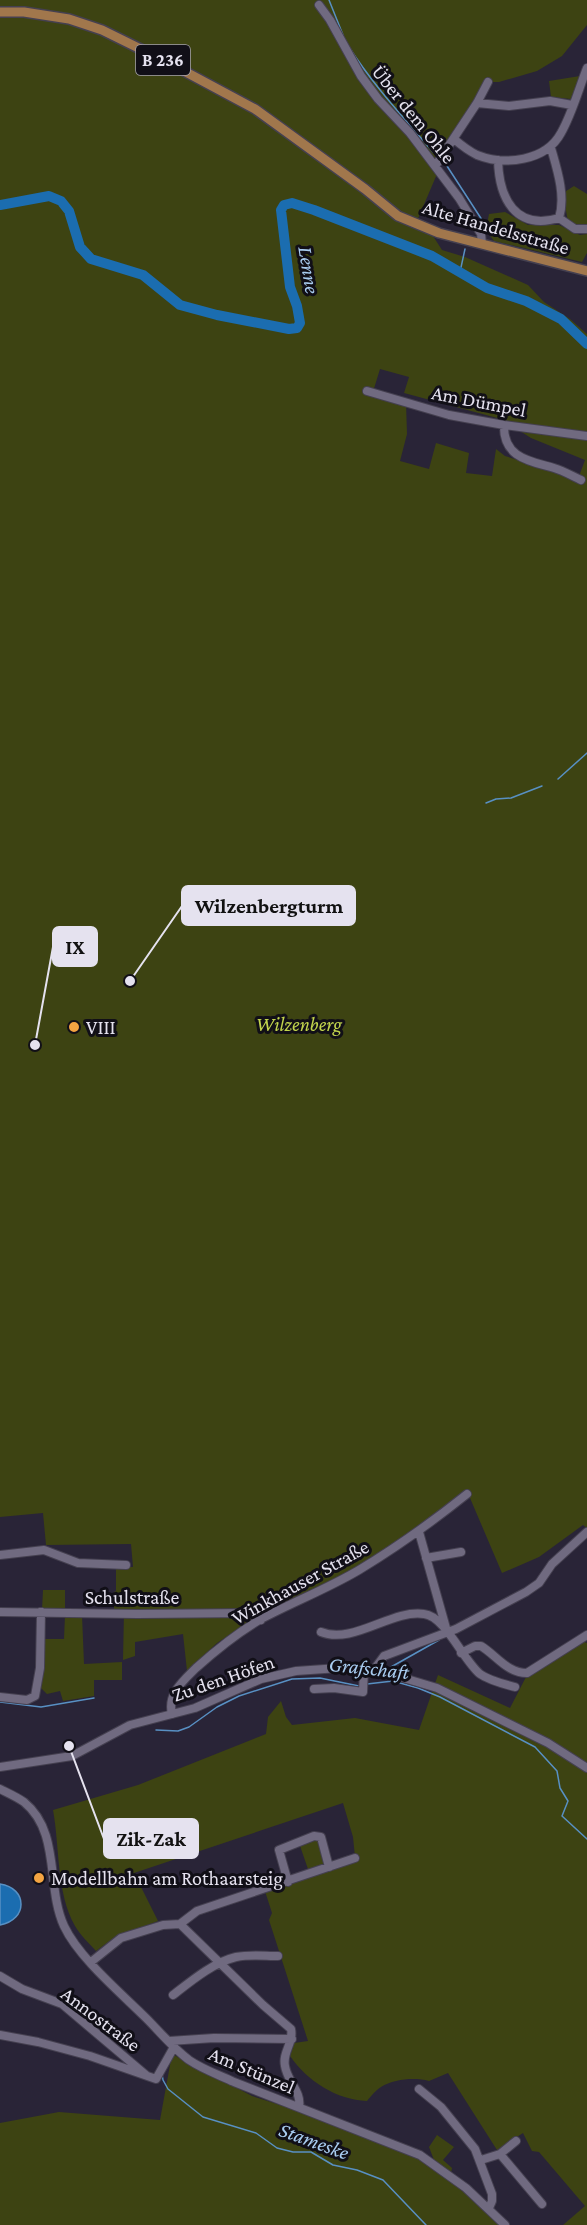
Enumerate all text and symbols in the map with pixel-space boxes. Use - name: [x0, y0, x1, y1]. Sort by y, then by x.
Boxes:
- road number: B 236: [136, 45, 190, 75]
- street label: Über dem Ohle: [368, 60, 461, 168]
- street label: Alte Handelsstraße: [420, 196, 572, 259]
- water label: Lenne: [293, 245, 325, 295]
- street label: Am Dümpel: [430, 381, 528, 422]
- callout: Wilzenbergturm: [182, 886, 355, 925]
- text: Wilzenbergturm: [194, 894, 344, 918]
- callout: IX: [53, 927, 97, 966]
- text: IX: [65, 935, 85, 959]
- park label: Wilzenberg: [256, 1013, 343, 1036]
- place label: VIII: [86, 1016, 116, 1038]
- marker: VIII: [67, 1020, 81, 1034]
- street label: Winkhauser Straße: [228, 1535, 373, 1629]
- street label: Schulstraße: [85, 1586, 179, 1608]
- street label: Zu den Höfen: [169, 1650, 277, 1706]
- water label: Grafschaft: [328, 1652, 411, 1684]
- callout: Zik-Zak: [104, 1819, 198, 1858]
- text: Zik-Zak: [116, 1827, 186, 1851]
- place label: Modellbahn am Rothaarsteig: [51, 1867, 283, 1890]
- marker: Modellbahn am Rothaarsteig: [32, 1871, 46, 1885]
- street label: Annostraße: [57, 1982, 145, 2056]
- street label: Am Stünzel: [206, 2042, 298, 2098]
- water label: Stameske: [276, 2117, 352, 2165]

